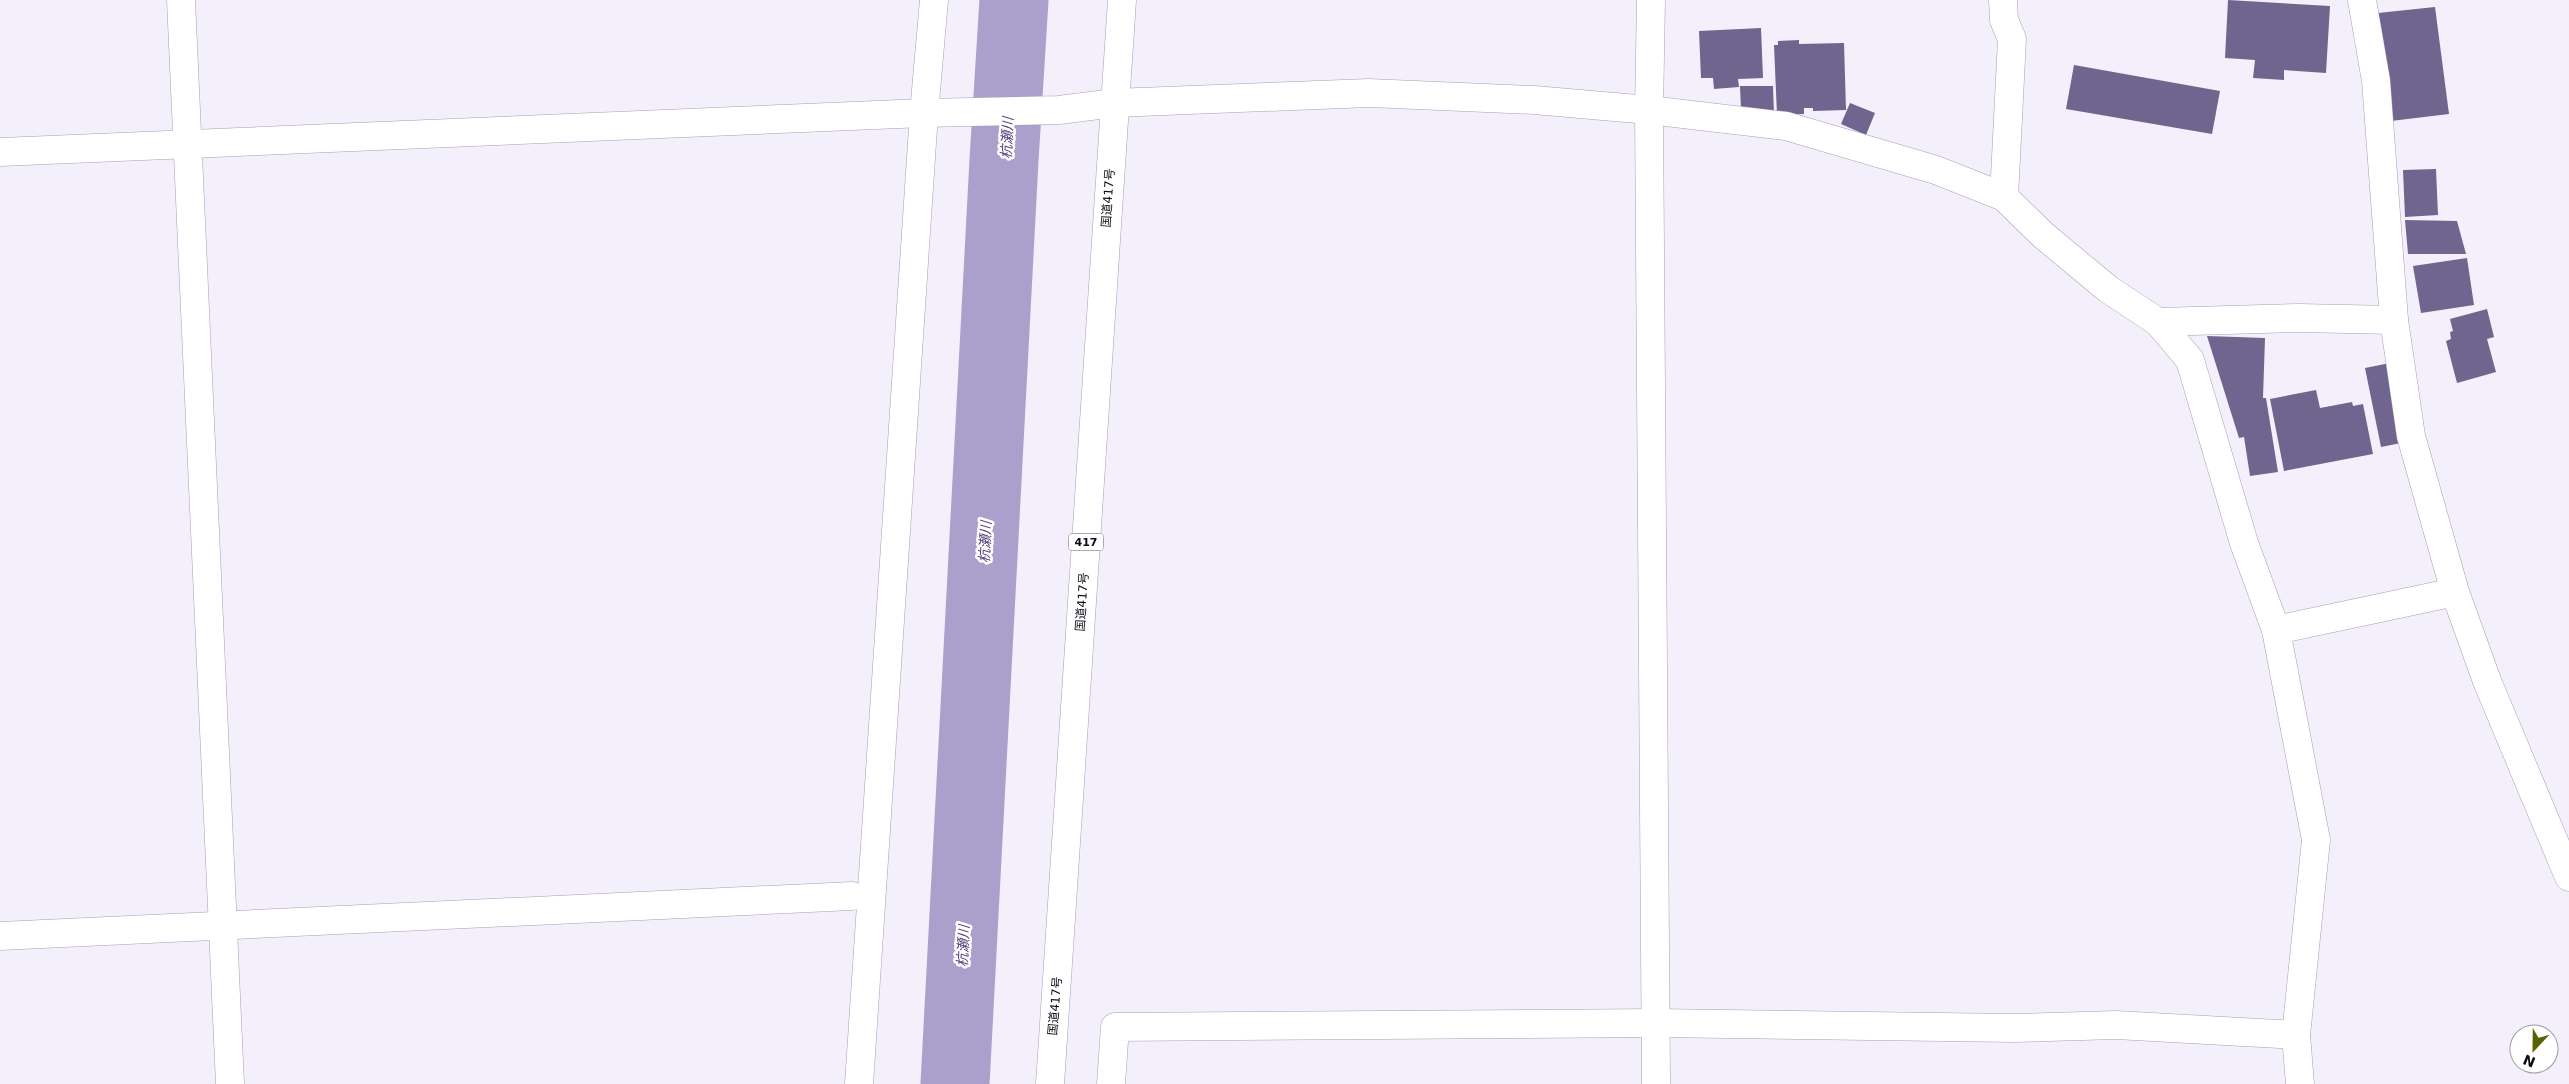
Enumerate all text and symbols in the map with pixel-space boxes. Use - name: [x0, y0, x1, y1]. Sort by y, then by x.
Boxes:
- water label: 杭瀬川: [998, 115, 1016, 159]
- street label: 国道417号: [1099, 168, 1117, 228]
- water label: 杭瀬川: [976, 519, 994, 563]
- road number: 417: [1068, 534, 1104, 550]
- street label: 国道417号: [1073, 572, 1091, 632]
- water label: 杭瀬川: [954, 923, 972, 967]
- street label: 国道417号: [1045, 976, 1065, 1036]
- north arrow: [2509, 1024, 2559, 1074]
- text: N: [2521, 1051, 2538, 1071]

